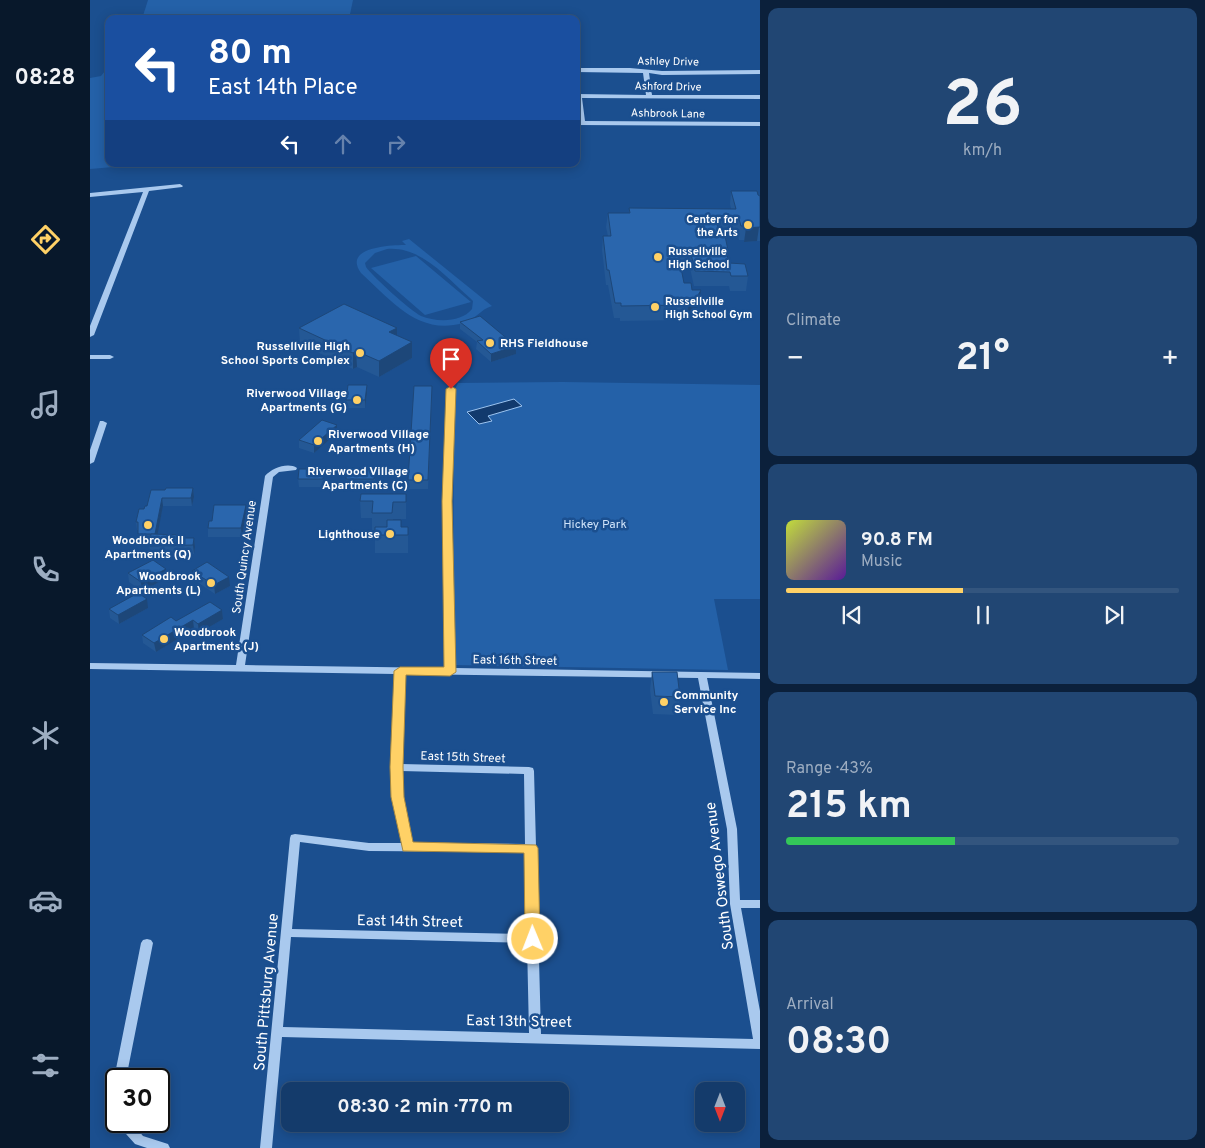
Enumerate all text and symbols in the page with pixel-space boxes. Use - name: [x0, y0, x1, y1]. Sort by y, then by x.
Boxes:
- text: 80 m: [208, 32, 292, 76]
- icon: left: [125, 35, 190, 100]
- street label: Ashley Drive: [637, 54, 699, 70]
- text: 08:28: [15, 65, 75, 92]
- text: 26: [943, 67, 1022, 149]
- text: East 14th Place: [208, 75, 358, 102]
- street label: Ashford Drive: [634, 79, 702, 95]
- street label: Ashbrook Lane: [631, 106, 705, 122]
- icon: left: [276, 130, 304, 158]
- icon: ahead: [329, 130, 357, 158]
- icon: right: [382, 130, 410, 158]
- text: km/h: [963, 141, 1002, 161]
- place label: Center for the Arts: [686, 213, 738, 240]
- marker: Center for the Arts: [742, 219, 754, 231]
- icon: directions: [28, 222, 63, 257]
- place label: Russellville High School: [668, 245, 729, 272]
- marker: Russellville High School: [652, 251, 664, 263]
- place label: Russellville High School Gym: [665, 295, 752, 322]
- marker: Russellville High School Gym: [649, 301, 661, 313]
- text: Climate: [786, 311, 841, 331]
- text: 21°: [955, 335, 1010, 384]
- place label: RHS Fieldhouse: [500, 336, 589, 352]
- marker: RHS Fieldhouse: [484, 337, 496, 349]
- pin: [430, 338, 472, 389]
- place label: Russellville High School Sports Complex: [221, 339, 350, 369]
- text: −: [786, 342, 804, 378]
- text: +: [1161, 342, 1179, 378]
- icon: arrive: [437, 345, 465, 373]
- marker: Russellville High School Sports Complex: [354, 347, 366, 359]
- place label: Riverwood Village Apartments (G): [246, 386, 347, 416]
- icon: music: [28, 387, 63, 422]
- marker: Riverwood Village Apartments (G): [351, 394, 363, 406]
- place label: Riverwood Village Apartments (H): [328, 427, 429, 457]
- marker: Riverwood Village Apartments (H): [312, 435, 324, 447]
- place label: Riverwood Village Apartments (C): [307, 464, 408, 494]
- marker: Riverwood Village Apartments (C): [412, 472, 424, 484]
- street label: South Quincy Avenue: [229, 499, 261, 615]
- park label: Hickey Park: [563, 517, 627, 533]
- marker: Woodbrook II Apartments (Q): [142, 519, 154, 531]
- place label: Lighthouse: [318, 527, 380, 543]
- marker: Lighthouse: [384, 528, 396, 540]
- text: 90.8 FM: [861, 528, 933, 552]
- place label: Woodbrook II Apartments (Q): [105, 533, 191, 563]
- icon: phone: [28, 552, 63, 587]
- text: Music: [861, 552, 902, 572]
- place label: Woodbrook Apartments (L): [116, 569, 201, 599]
- marker: Woodbrook Apartments (L): [205, 577, 217, 589]
- icon: previous: [838, 601, 866, 629]
- icon: pause: [969, 601, 997, 629]
- icon: next: [1100, 601, 1128, 629]
- place label: Woodbrook Apartments (J): [174, 625, 259, 655]
- marker: Woodbrook Apartments (J): [158, 633, 170, 645]
- street label: East 16th Street: [472, 652, 558, 670]
- place label: Community Service Inc: [674, 688, 739, 718]
- marker: Community Service Inc: [658, 696, 670, 708]
- icon: climate: [28, 718, 63, 753]
- street label: East 15th Street: [420, 749, 506, 767]
- text: Range · 43%: [786, 759, 873, 779]
- text: 215 km: [786, 783, 912, 832]
- street label: South Oswego Avenue: [702, 801, 739, 951]
- icon: car: [28, 883, 63, 918]
- street label: East 14th Street: [357, 912, 463, 933]
- position arrow: [506, 912, 558, 964]
- street label: South Pittsburg Avenue: [251, 913, 284, 1072]
- text: Arrival: [786, 995, 834, 1015]
- street label: East 13th Street: [466, 1012, 572, 1033]
- text: 08:30: [786, 1019, 891, 1068]
- icon: filters: [28, 1048, 63, 1083]
- speed limit sign: 30: [105, 1068, 170, 1133]
- north arrow: [695, 1082, 745, 1132]
- map controls: [695, 1082, 745, 1132]
- text: 08:30 · 2 min · 770 m: [337, 1095, 513, 1119]

